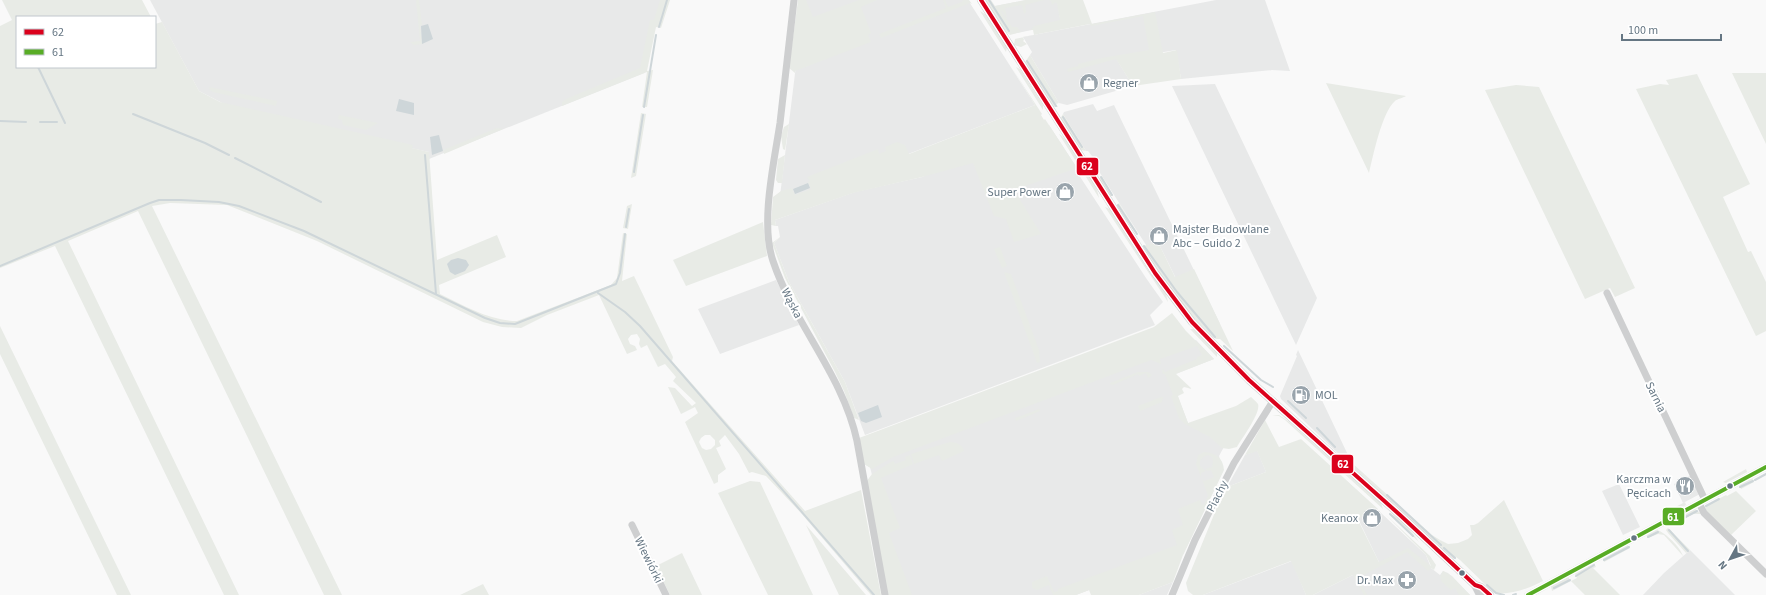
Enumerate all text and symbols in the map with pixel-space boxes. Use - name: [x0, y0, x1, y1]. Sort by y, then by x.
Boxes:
- legend: [16, 16, 156, 68]
- scale bar: [1622, 16, 1721, 42]
- text: 100 m: [1628, 22, 1658, 39]
- text: 62: [52, 24, 64, 41]
- text: 61: [52, 44, 64, 61]
- shop icon: Regner: [1078, 72, 1100, 94]
- place label: Regner: [1103, 75, 1139, 92]
- line badge: 62: [1076, 157, 1099, 176]
- text: 62: [1081, 159, 1093, 174]
- shop icon: Super Power: [1054, 181, 1076, 203]
- place label: Super Power: [987, 184, 1052, 201]
- place label: Majster Budowlane Abc – Guido 2: [1173, 221, 1269, 252]
- shop icon: Majster Budowlane Abc – Guido 2: [1148, 225, 1170, 247]
- street label: Wąska: [777, 285, 806, 321]
- street label: Sarnia: [1641, 379, 1670, 415]
- fuel station icon: MOL: [1290, 384, 1312, 406]
- place label: MOL: [1315, 387, 1338, 404]
- line badge: 62: [1331, 454, 1354, 474]
- text: 62: [1337, 457, 1349, 472]
- place label: Karczma w Pęcicach: [1616, 471, 1671, 502]
- restaurant icon: Karczma w Pęcicach: [1674, 475, 1696, 497]
- street label: Piachy: [1202, 477, 1233, 515]
- unlabelled marker: [1725, 481, 1735, 491]
- shop icon: Keanox: [1361, 507, 1383, 529]
- line badge: 61: [1662, 507, 1685, 526]
- place label: Keanox: [1321, 510, 1359, 527]
- text: 61: [1667, 510, 1679, 525]
- unlabelled marker: [1629, 533, 1639, 543]
- street label: Wiewiórki: [630, 534, 667, 586]
- north arrow: [1710, 539, 1750, 579]
- text: N: [1715, 557, 1731, 573]
- unlabelled marker: [1457, 568, 1467, 578]
- pharmacy icon: Dr. Max: [1396, 569, 1418, 591]
- place label: Dr. Max: [1357, 572, 1394, 589]

